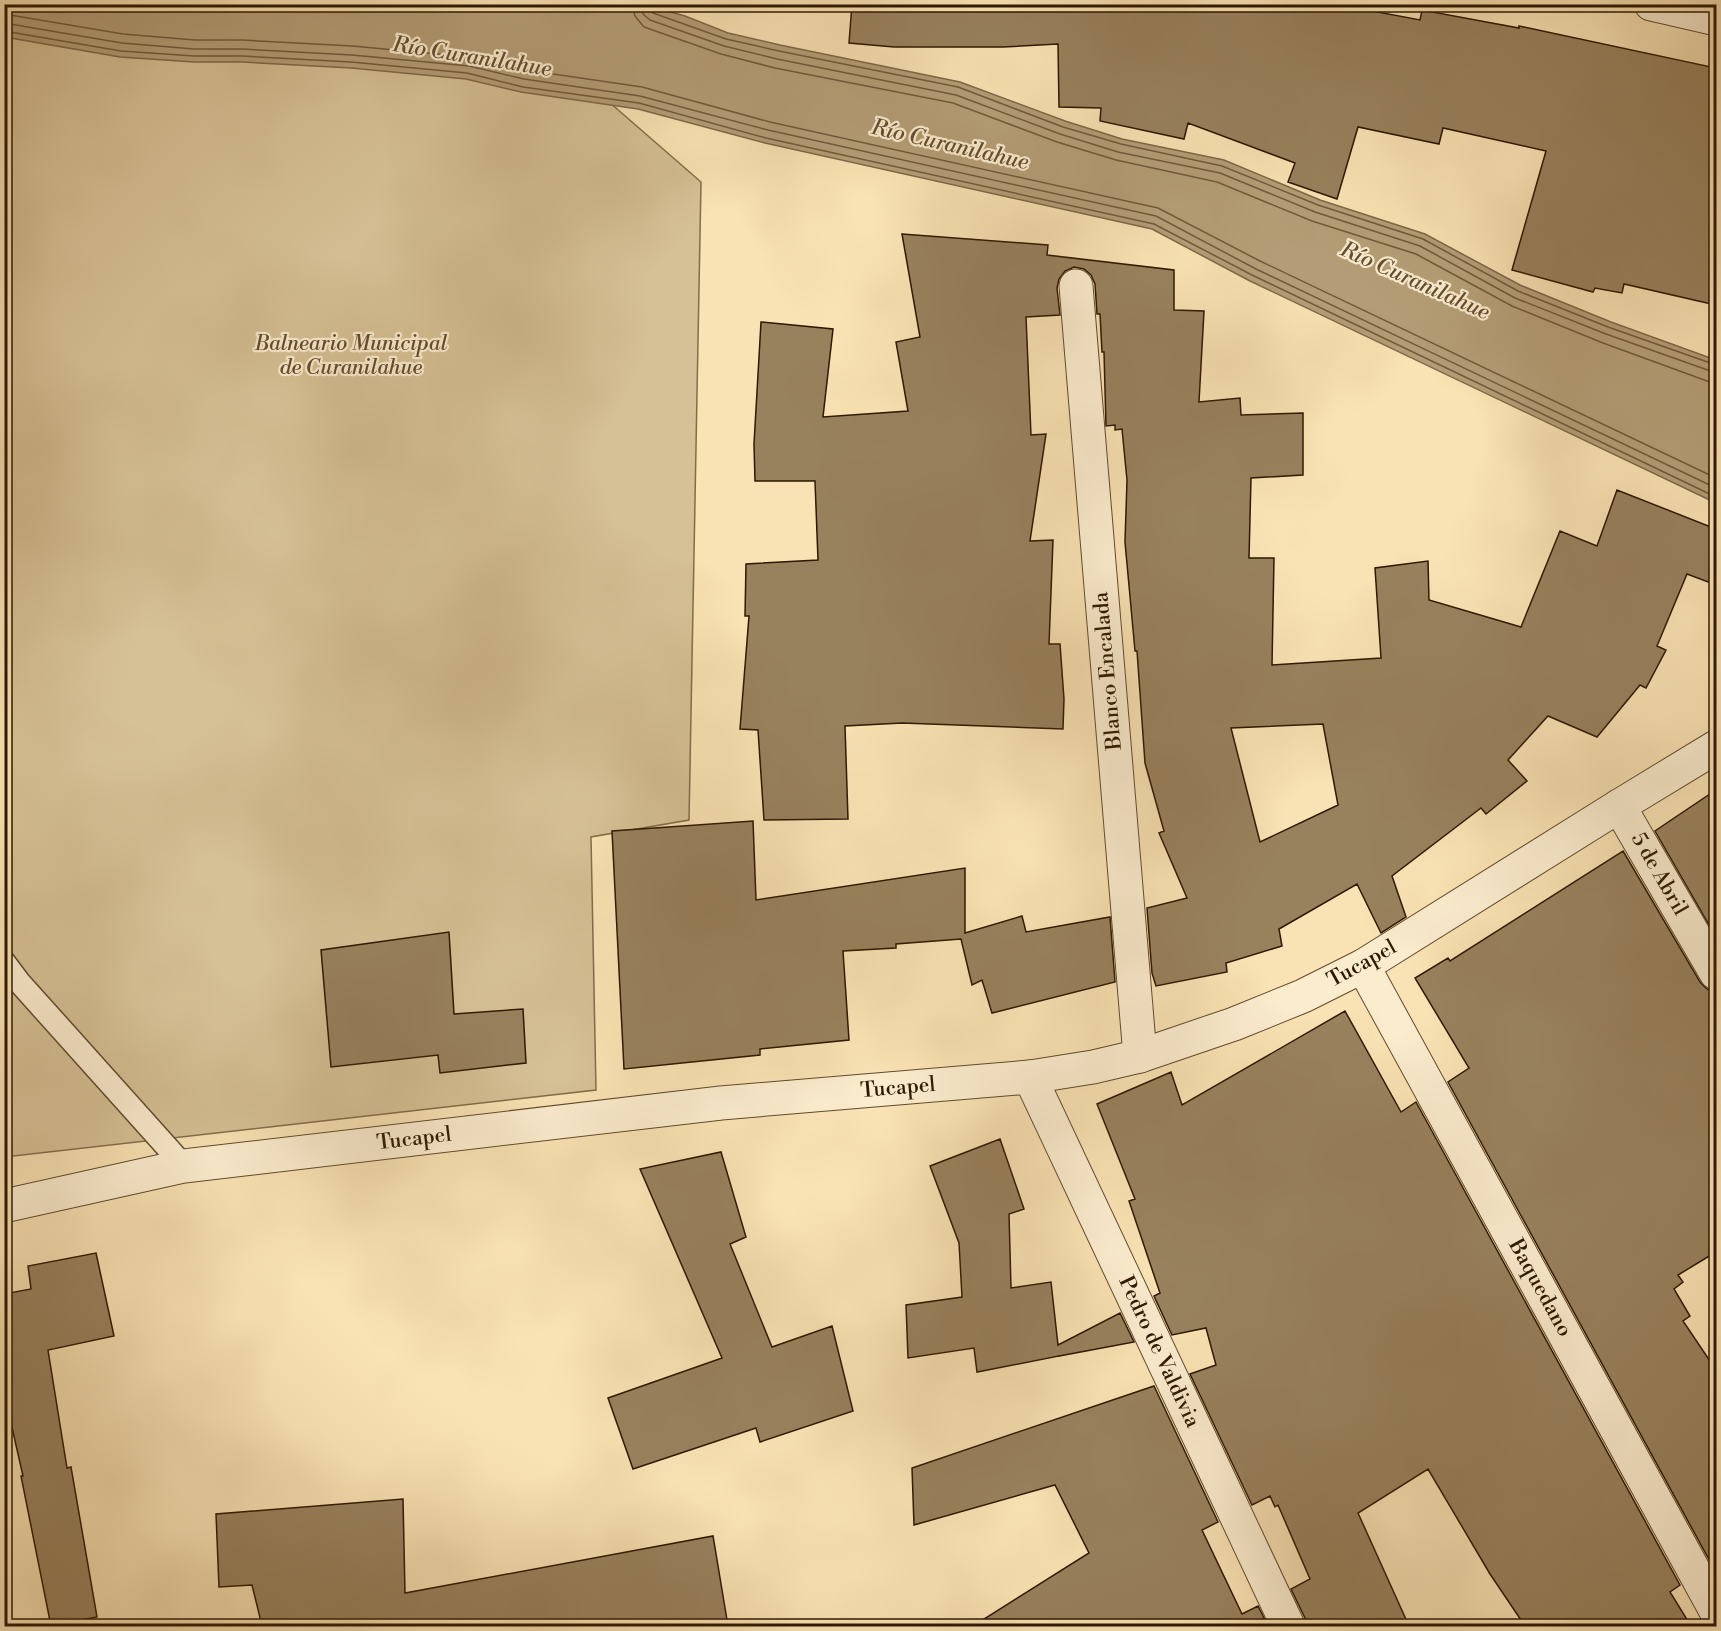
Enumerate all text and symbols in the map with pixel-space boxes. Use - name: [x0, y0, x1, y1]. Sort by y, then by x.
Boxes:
- water label: Río Curanilahue: [390, 31, 553, 83]
- water label: Río Curanilahue: [868, 114, 1031, 176]
- water label: Río Curanilahue: [1335, 236, 1494, 326]
- park label: Balneario Municipal de Curanilahue: [254, 331, 447, 381]
- street label: Blanco Encalada: [1088, 591, 1128, 752]
- street label: 5 de Abril: [1625, 828, 1693, 920]
- street label: Tucapel: [1323, 934, 1401, 994]
- street label: Tucapel: [859, 1072, 937, 1104]
- street label: Tucapel: [375, 1122, 453, 1156]
- street label: Baquedano: [1502, 1234, 1578, 1341]
- street label: Pedro de Valdivia: [1112, 1272, 1206, 1432]

